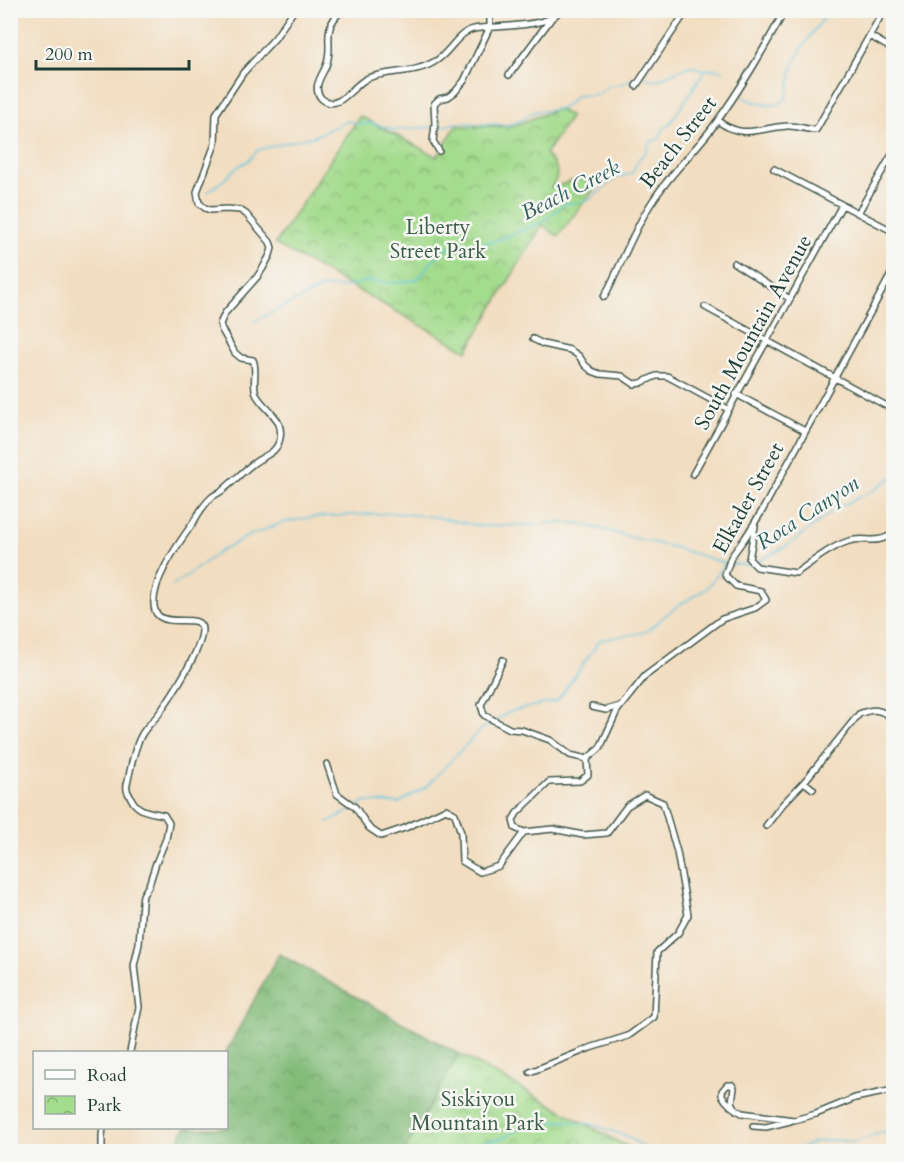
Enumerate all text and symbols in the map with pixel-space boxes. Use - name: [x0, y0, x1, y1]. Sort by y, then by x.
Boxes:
- scale bar: [36, 33, 189, 71]
- text: 200 m: [45, 42, 93, 67]
- street label: Beach Street: [633, 90, 724, 195]
- water label: Beach Creek: [516, 152, 625, 228]
- park label: Liberty Street Park: [390, 213, 487, 266]
- street label: South Mountain Avenue: [688, 229, 819, 435]
- street label: Elkader Street: [706, 437, 791, 559]
- water label: Roca Canyon: [750, 468, 865, 557]
- legend: [33, 1051, 228, 1129]
- text: Road: [87, 1063, 127, 1088]
- park label: Siskiyou Mountain Park: [411, 1085, 546, 1138]
- text: Park: [87, 1093, 122, 1118]

